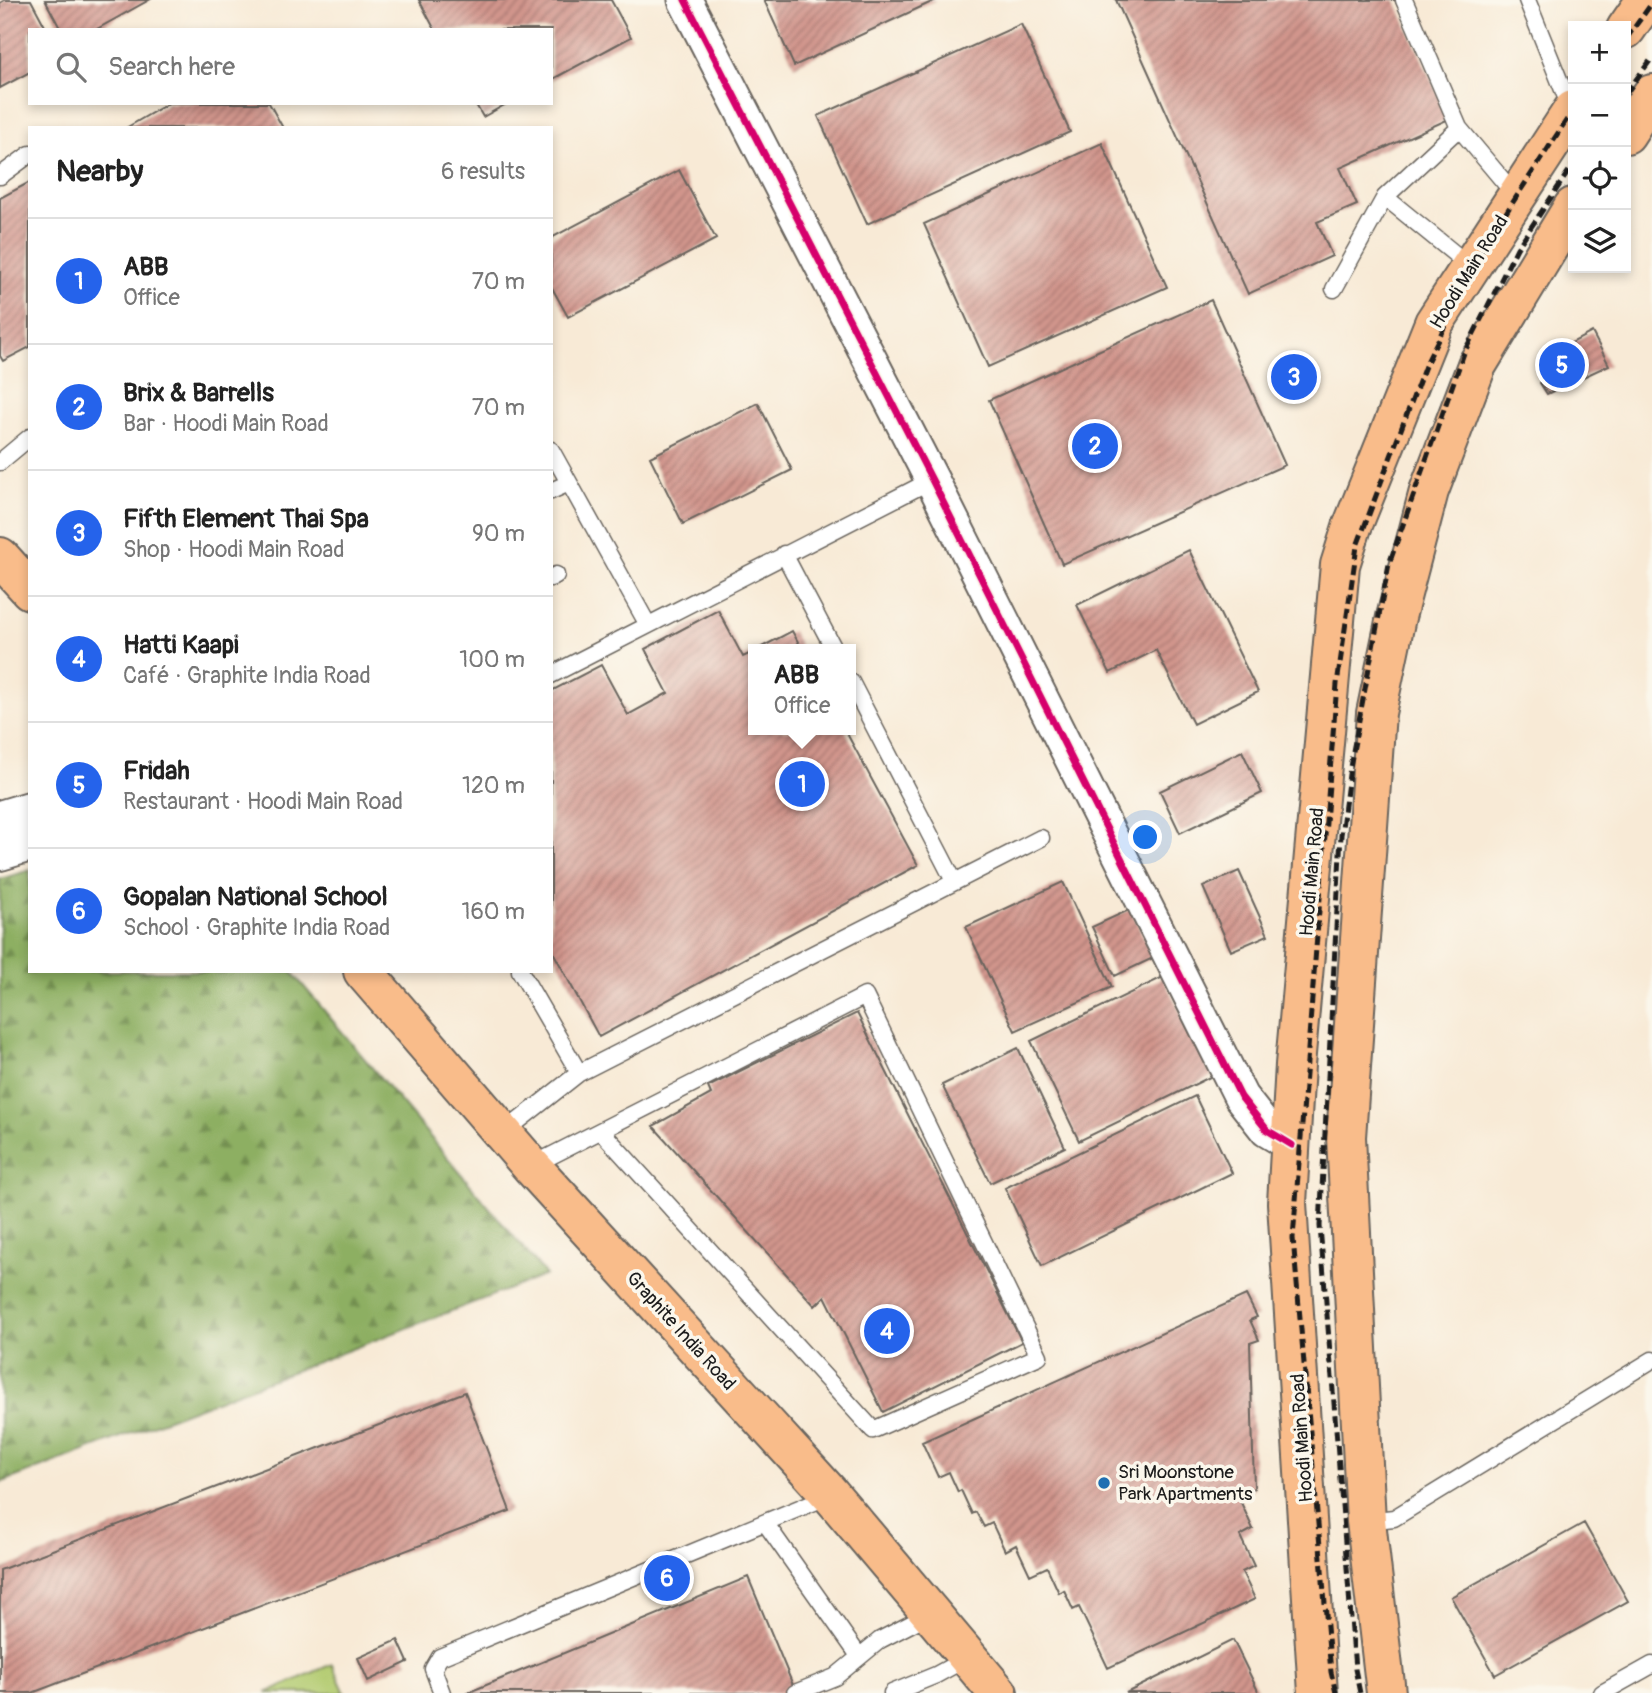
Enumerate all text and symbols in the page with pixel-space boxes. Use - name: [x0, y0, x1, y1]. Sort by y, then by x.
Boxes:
- map controls: [1568, 21, 1631, 273]
- button: +: [1568, 21, 1631, 84]
- search box: [28, 28, 553, 105]
- icon: search: [52, 48, 90, 86]
- text: Search here: [108, 51, 235, 83]
- button: −: [1568, 84, 1631, 147]
- button: locate: [1568, 147, 1631, 210]
- text: Nearby: [56, 153, 143, 190]
- text: 6 results: [441, 157, 525, 186]
- button: layers: [1568, 210, 1631, 273]
- street label: Hoodi Main Road: [1425, 211, 1513, 333]
- text: ABB: [123, 251, 169, 283]
- text: 1: [75, 267, 84, 296]
- text: 70 m: [472, 267, 525, 296]
- text: Office: [123, 283, 180, 312]
- pin: 5: [1539, 339, 1585, 391]
- pin: 3: [1271, 351, 1317, 403]
- text: Brix & Barrells: [123, 377, 274, 409]
- text: 2: [73, 393, 85, 422]
- text: 70 m: [472, 393, 525, 422]
- text: Bar · Hoodi Main Road: [123, 409, 329, 438]
- pin: 2: [1072, 420, 1118, 472]
- text: Fifth Element Thai Spa: [123, 503, 369, 535]
- text: 3: [73, 519, 85, 548]
- text: 90 m: [472, 519, 525, 548]
- text: Shop · Hoodi Main Road: [123, 535, 344, 564]
- text: Hatti Kaapi: [123, 629, 239, 661]
- popup: [748, 644, 856, 735]
- text: 4: [72, 645, 86, 674]
- text: 100 m: [459, 645, 525, 674]
- text: ABB: [774, 659, 819, 691]
- text: Café · Graphite India Road: [123, 661, 371, 690]
- text: Office: [774, 691, 830, 720]
- text: Fridah: [123, 755, 190, 787]
- pin: 1: [779, 758, 825, 810]
- text: 5: [73, 771, 85, 800]
- text: 120 m: [462, 771, 525, 800]
- text: Restaurant · Hoodi Main Road: [123, 787, 403, 816]
- street label: Hoodi Main Road: [1294, 807, 1330, 937]
- your location: [1128, 820, 1162, 854]
- text: Gopalan National School: [123, 881, 388, 913]
- text: 6: [72, 897, 86, 926]
- text: 160 m: [461, 897, 525, 926]
- text: School · Graphite India Road: [123, 913, 390, 942]
- street label: Graphite India Road: [621, 1267, 741, 1395]
- pin: 4: [864, 1305, 910, 1357]
- street label: Hoodi Main Road: [1286, 1373, 1318, 1503]
- place label: Sri Moonstone Park Apartments: [1118, 1460, 1253, 1506]
- marker: Sri Moonstone Park Apartments: [1096, 1475, 1112, 1491]
- pin: 6: [644, 1552, 690, 1604]

